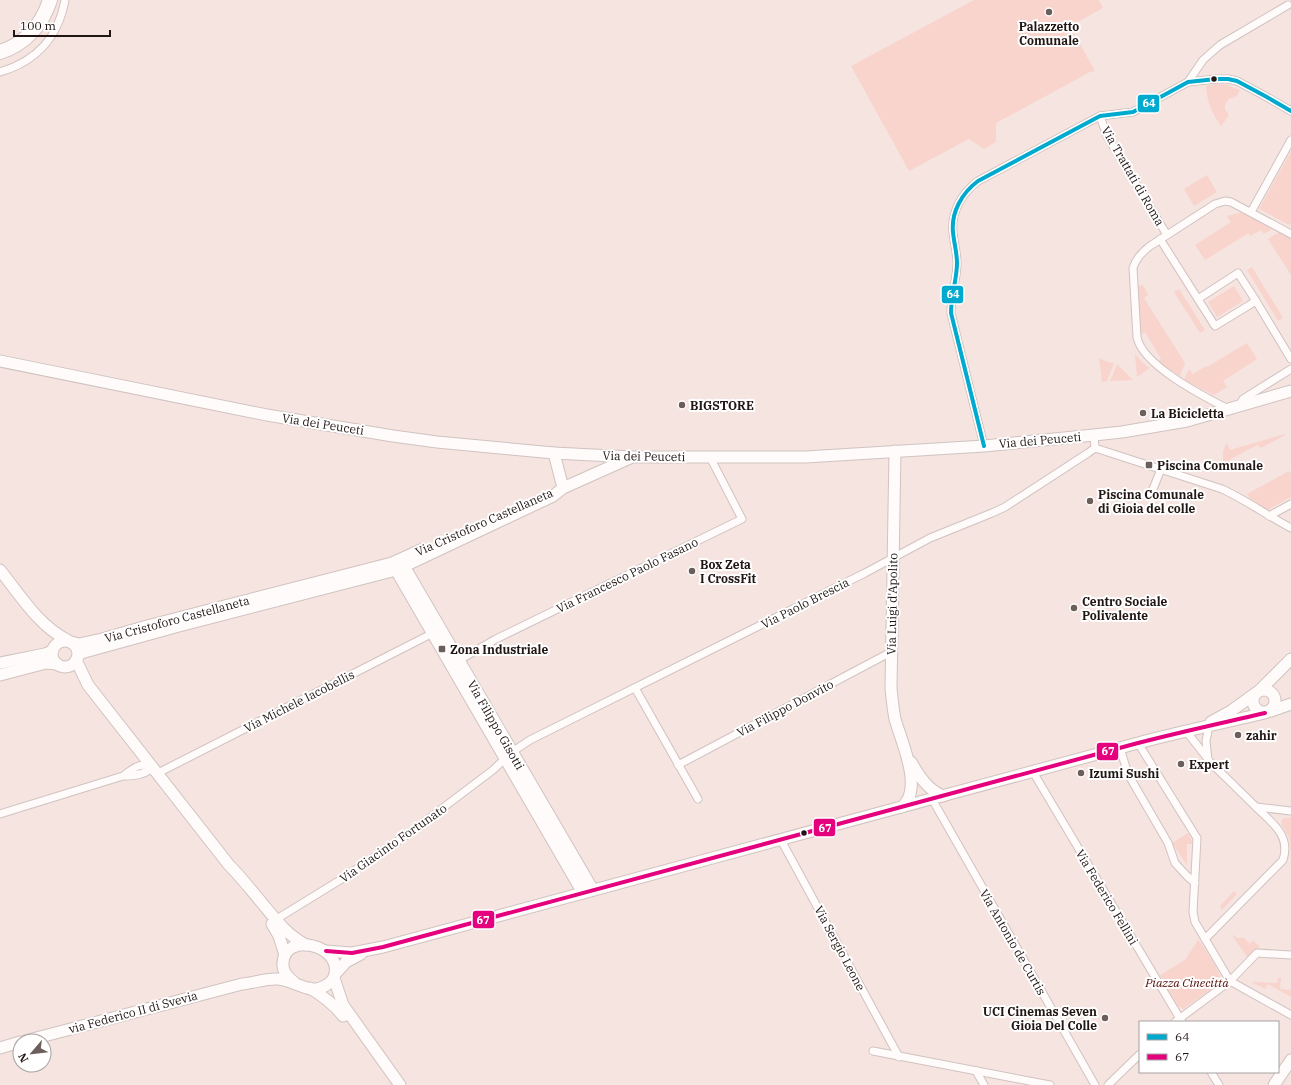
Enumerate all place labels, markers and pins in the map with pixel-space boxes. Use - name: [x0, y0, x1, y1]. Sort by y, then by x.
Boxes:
- marker: Palazzetto Comunale: [1044, 7, 1054, 17]
- place label: Palazzetto Comunale: [1019, 19, 1079, 48]
- unlabelled marker: [1209, 74, 1219, 84]
- place label: BIGSTORE: [690, 398, 754, 413]
- marker: BIGSTORE: [677, 400, 687, 410]
- place label: La Bicicletta: [1151, 406, 1224, 421]
- marker: La Bicicletta: [1138, 408, 1148, 418]
- place label: Piscina Comunale: [1157, 458, 1263, 473]
- marker: Piscina Comunale: [1144, 460, 1154, 470]
- place label: Piscina Comunale di Gioia del colle: [1098, 487, 1204, 516]
- marker: Piscina Comunale di Gioia del colle: [1085, 496, 1095, 506]
- place label: Box Zeta I CrossFit: [700, 557, 757, 586]
- marker: Box Zeta I CrossFit: [687, 566, 697, 576]
- place label: Centro Sociale Polivalente: [1082, 594, 1168, 623]
- marker: Centro Sociale Polivalente: [1069, 603, 1079, 613]
- place label: Zona Industriale: [450, 642, 548, 657]
- marker: Zona Industriale: [437, 644, 447, 654]
- place label: zahir: [1246, 728, 1277, 743]
- marker: zahir: [1233, 730, 1243, 740]
- place label: Expert: [1189, 757, 1229, 772]
- marker: Expert: [1176, 759, 1186, 769]
- place label: Izumi Sushi: [1089, 766, 1159, 781]
- marker: Izumi Sushi: [1076, 768, 1086, 778]
- unlabelled marker: [799, 828, 809, 838]
- place label: UCI Cinemas Seven Gioia Del Colle: [983, 1004, 1097, 1033]
- marker: UCI Cinemas Seven Gioia Del Colle: [1100, 1013, 1110, 1023]

